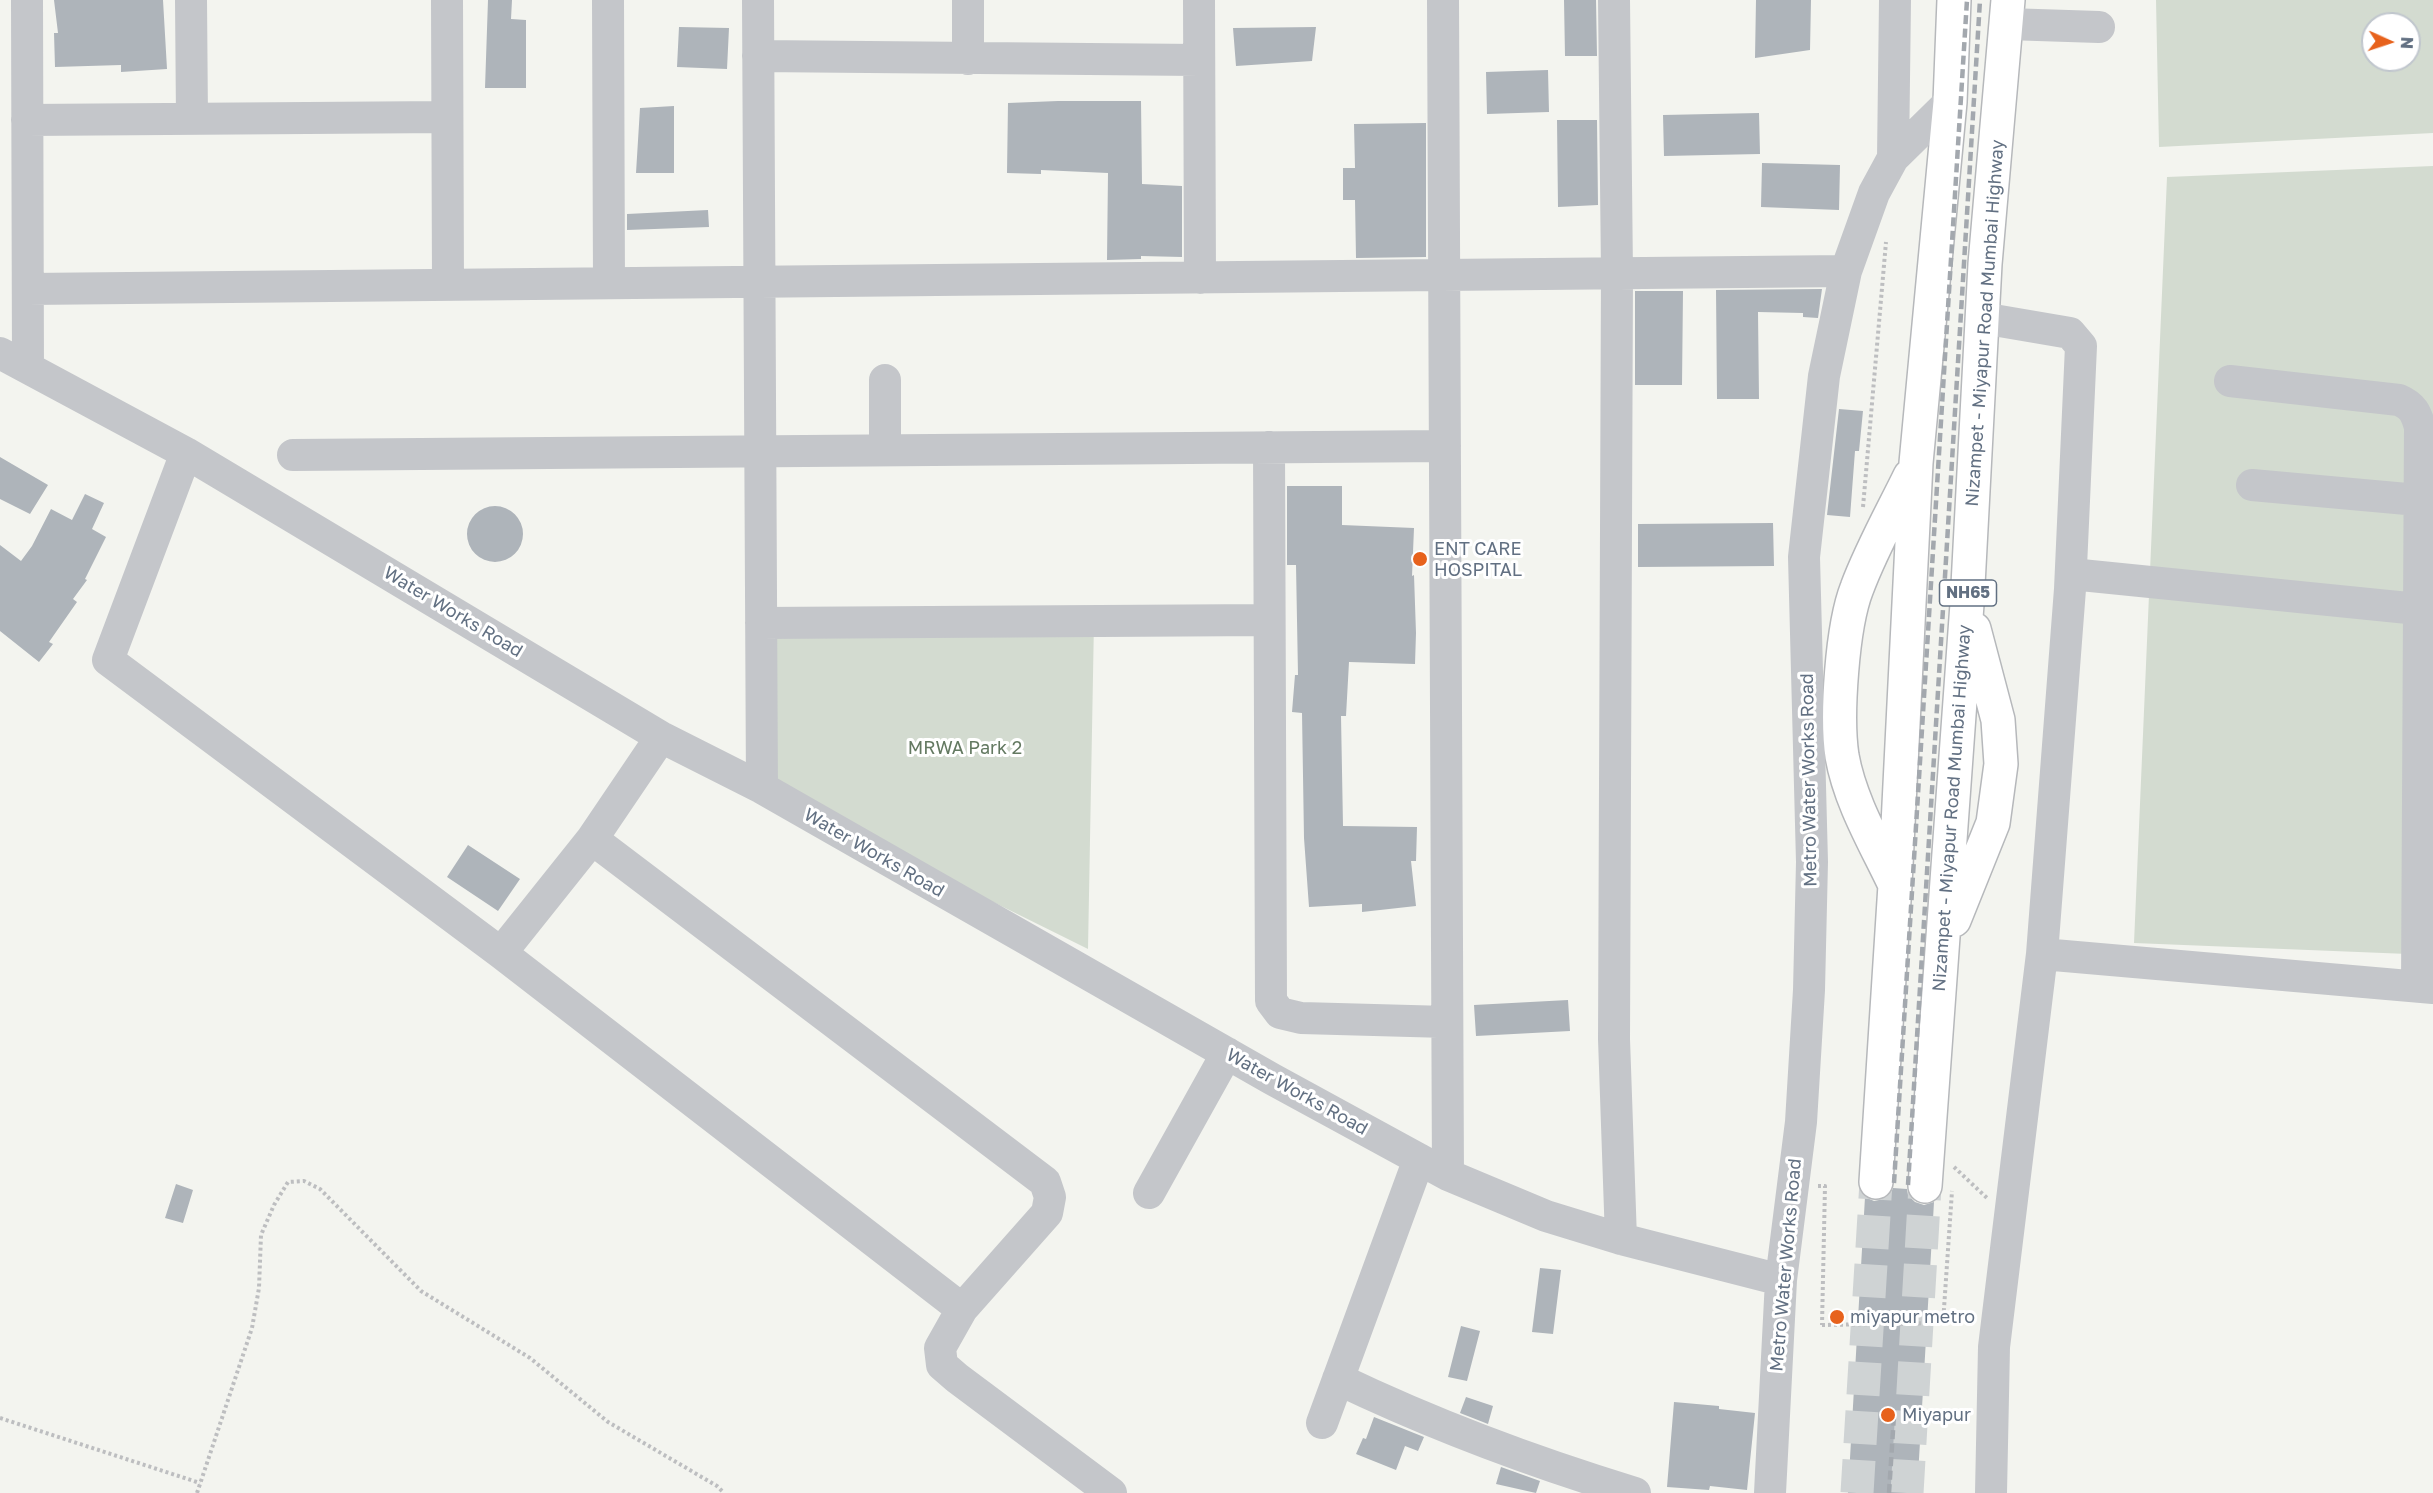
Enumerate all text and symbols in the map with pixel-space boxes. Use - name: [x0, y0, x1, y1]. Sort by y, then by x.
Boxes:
- north arrow: [2361, 12, 2421, 72]
- text: N: [2397, 36, 2417, 49]
- street label: Nizampet - Miyapur Road Mumbai Highway: [1961, 139, 2009, 507]
- place label: ENT CARE HOSPITAL: [1434, 538, 1522, 580]
- marker: ENT CARE HOSPITAL: [1411, 550, 1429, 568]
- street label: Water Works Road: [380, 562, 526, 662]
- road number: NH65: [1940, 580, 1996, 606]
- street label: Nizampet - Miyapur Road Mumbai Highway: [1928, 624, 1976, 992]
- street label: Metro Water Works Road: [1796, 673, 1822, 887]
- park label: MRWA Park 2: [908, 737, 1022, 759]
- street label: Water Works Road: [800, 804, 948, 902]
- street label: Water Works Road: [1222, 1044, 1372, 1140]
- street label: Metro Water Works Road: [1766, 1158, 1806, 1372]
- place label: miyapur metro: [1850, 1306, 1975, 1328]
- marker: miyapur metro: [1828, 1308, 1846, 1326]
- place label: Miyapur: [1902, 1404, 1971, 1426]
- marker: Miyapur: [1879, 1406, 1897, 1424]

